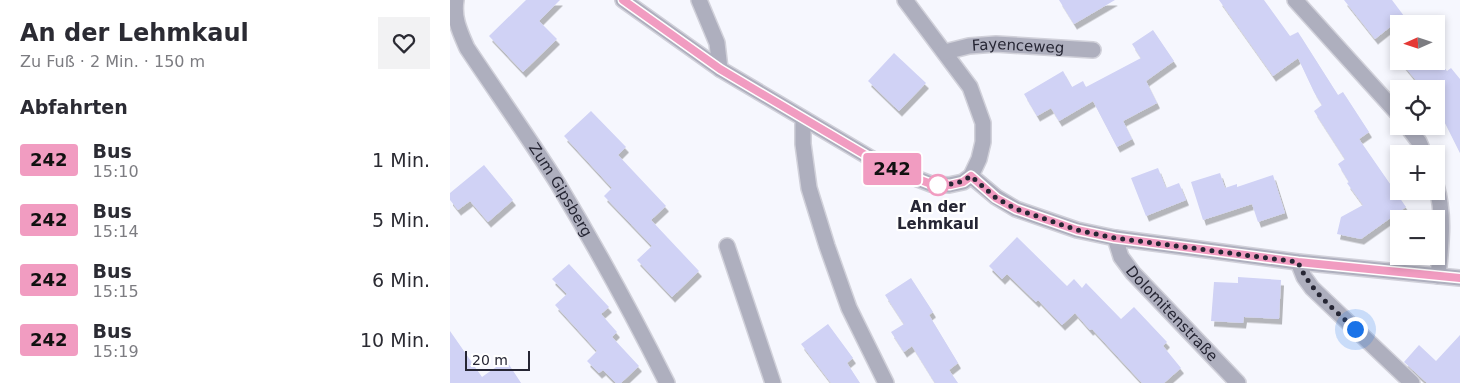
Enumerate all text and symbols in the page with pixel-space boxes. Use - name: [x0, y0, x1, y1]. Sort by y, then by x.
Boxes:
- north arrow: [1390, 15, 1445, 70]
- map controls: [1390, 15, 1445, 265]
- button: heart: [378, 17, 430, 69]
- text: An der Lehmkaul: [20, 19, 249, 47]
- street label: Fayenceweg: [971, 35, 1065, 57]
- text: Zu Fuß · 2 Min. · 150 m: [20, 52, 205, 71]
- button: locate: [1390, 80, 1445, 135]
- text: Abfahrten: [20, 96, 128, 118]
- text: Bus: [93, 140, 132, 162]
- street label: Zum Gipsberg: [525, 140, 596, 240]
- button: +: [1390, 145, 1445, 200]
- text: 242: [30, 149, 68, 170]
- text: 1 Min.: [372, 149, 430, 171]
- line badge: 242: [863, 153, 921, 185]
- text: 242: [873, 158, 911, 179]
- text: 15:10: [93, 162, 139, 181]
- marker: An der Lehmkaul: [927, 174, 949, 196]
- place label: An der Lehmkaul: [897, 198, 979, 233]
- text: Bus: [93, 200, 132, 222]
- text: 242: [30, 209, 68, 230]
- text: 5 Min.: [372, 209, 430, 231]
- button: −: [1390, 210, 1445, 265]
- text: 15:14: [93, 222, 139, 241]
- text: Bus: [93, 260, 132, 282]
- street label: Dolomitenstraße: [1122, 262, 1221, 365]
- text: 242: [30, 269, 68, 290]
- text: 6 Min.: [372, 269, 430, 291]
- text: 15:15: [93, 282, 139, 301]
- your location: [1343, 317, 1368, 342]
- text: Bus: [93, 320, 132, 342]
- text: 242: [30, 329, 68, 350]
- text: 10 Min.: [360, 329, 430, 351]
- text: 15:19: [93, 342, 139, 361]
- scale bar: [465, 348, 530, 371]
- text: 20 m: [472, 352, 508, 368]

